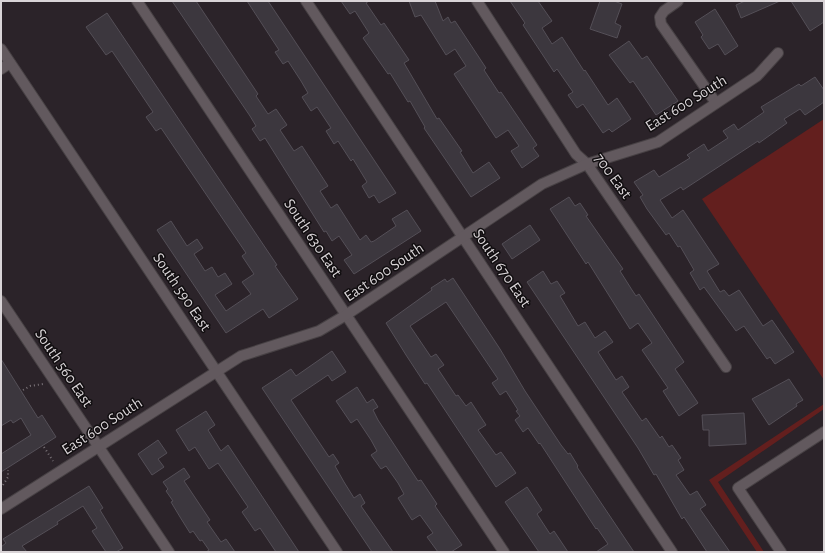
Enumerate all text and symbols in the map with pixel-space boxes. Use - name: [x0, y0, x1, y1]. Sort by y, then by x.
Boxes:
- street label: East 600 South: [643, 72, 729, 134]
- street label: 700 East: [591, 150, 635, 202]
- street label: South 630 East: [281, 196, 345, 280]
- street label: South 670 East: [470, 226, 534, 310]
- street label: East 600 South: [341, 240, 427, 304]
- street label: South 590 East: [150, 250, 214, 334]
- street label: South 560 East: [32, 326, 96, 410]
- street label: East 600 South: [59, 394, 145, 458]

